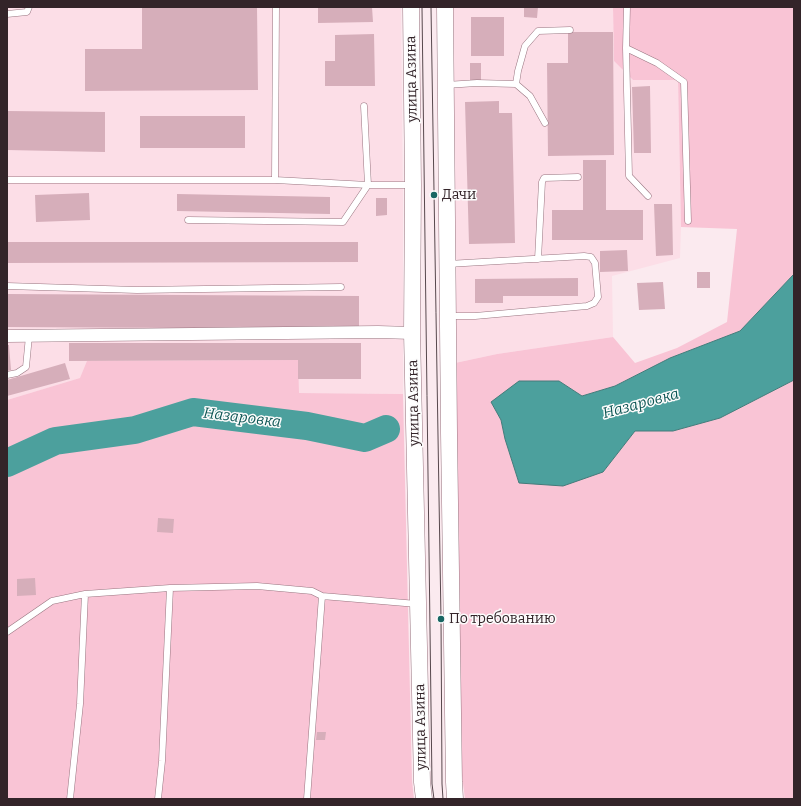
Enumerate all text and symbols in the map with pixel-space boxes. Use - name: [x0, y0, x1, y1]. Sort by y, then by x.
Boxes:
- street label: улица Азина: [403, 36, 421, 122]
- place label: Дачи: [442, 187, 476, 203]
- marker: Дачи: [429, 190, 439, 200]
- street label: улица Азина: [405, 360, 423, 446]
- water label: Назаровка: [601, 385, 681, 423]
- water label: Назаровка: [202, 404, 282, 432]
- place label: По требованию: [449, 611, 556, 627]
- marker: По требованию: [436, 614, 446, 624]
- street label: улица Азина: [412, 684, 430, 770]

